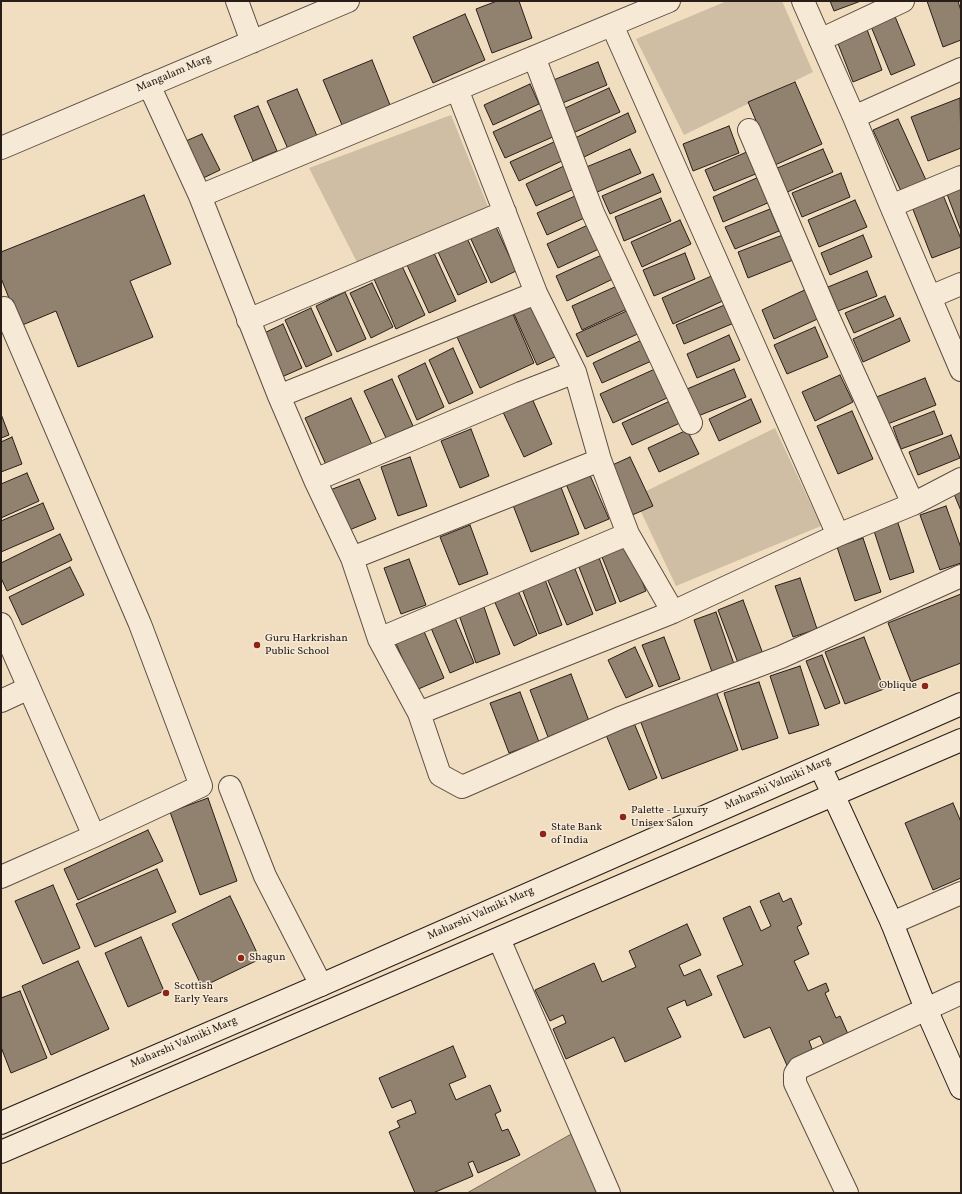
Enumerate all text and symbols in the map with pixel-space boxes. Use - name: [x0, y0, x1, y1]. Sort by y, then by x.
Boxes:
- street label: Mangalam Marg: [135, 52, 213, 96]
- place label: Guru Harkrishan Public School: [265, 632, 348, 658]
- marker: Guru Harkrishan Public School: [252, 640, 262, 650]
- place label: Oblique: [879, 679, 917, 693]
- marker: Oblique: [920, 681, 930, 691]
- street label: Maharshi Valmiki Marg: [723, 755, 833, 813]
- place label: Palette - Luxury Unisex Salon: [631, 804, 708, 830]
- marker: Palette - Luxury Unisex Salon: [618, 812, 628, 822]
- place label: State Bank of India: [551, 821, 602, 847]
- marker: State Bank of India: [538, 829, 548, 839]
- street label: Maharshi Valmiki Marg: [426, 885, 536, 943]
- place label: Shagun: [249, 951, 285, 965]
- marker: Shagun: [236, 953, 246, 963]
- place label: Scottish Early Years: [174, 980, 228, 1006]
- marker: Scottish Early Years: [161, 988, 171, 998]
- street label: Maharshi Valmiki Marg: [129, 1014, 239, 1072]

